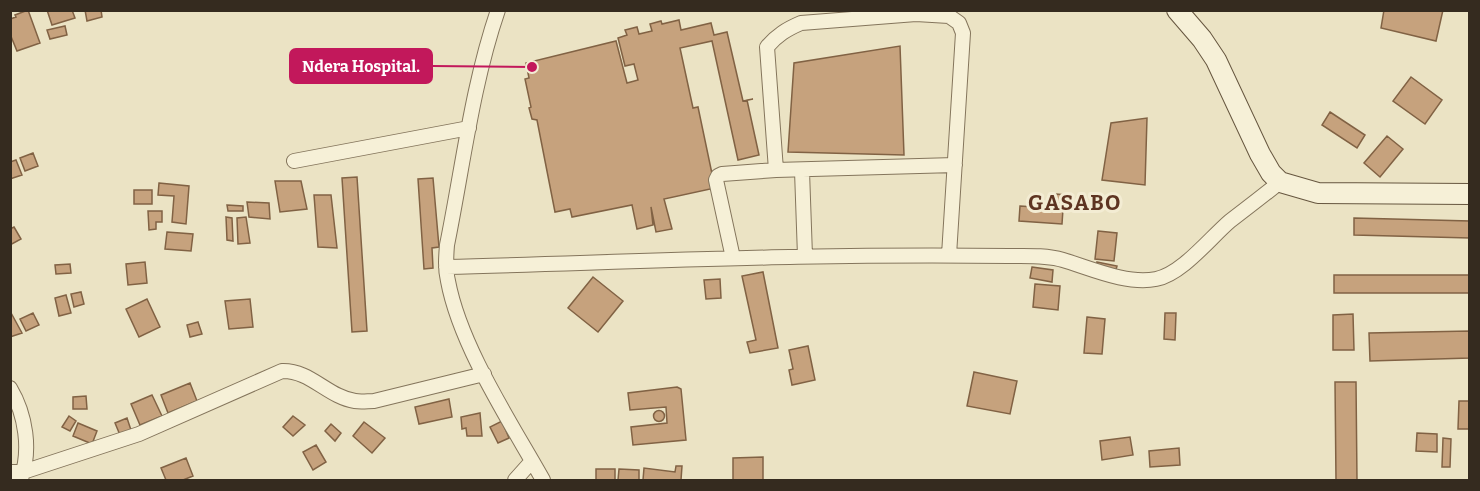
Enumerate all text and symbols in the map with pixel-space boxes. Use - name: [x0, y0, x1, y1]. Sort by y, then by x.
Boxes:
- callout: Ndera Hospital.: [290, 49, 432, 83]
- text: Ndera Hospital.: [302, 57, 420, 76]
- district label: GASABO: [1028, 190, 1122, 216]

